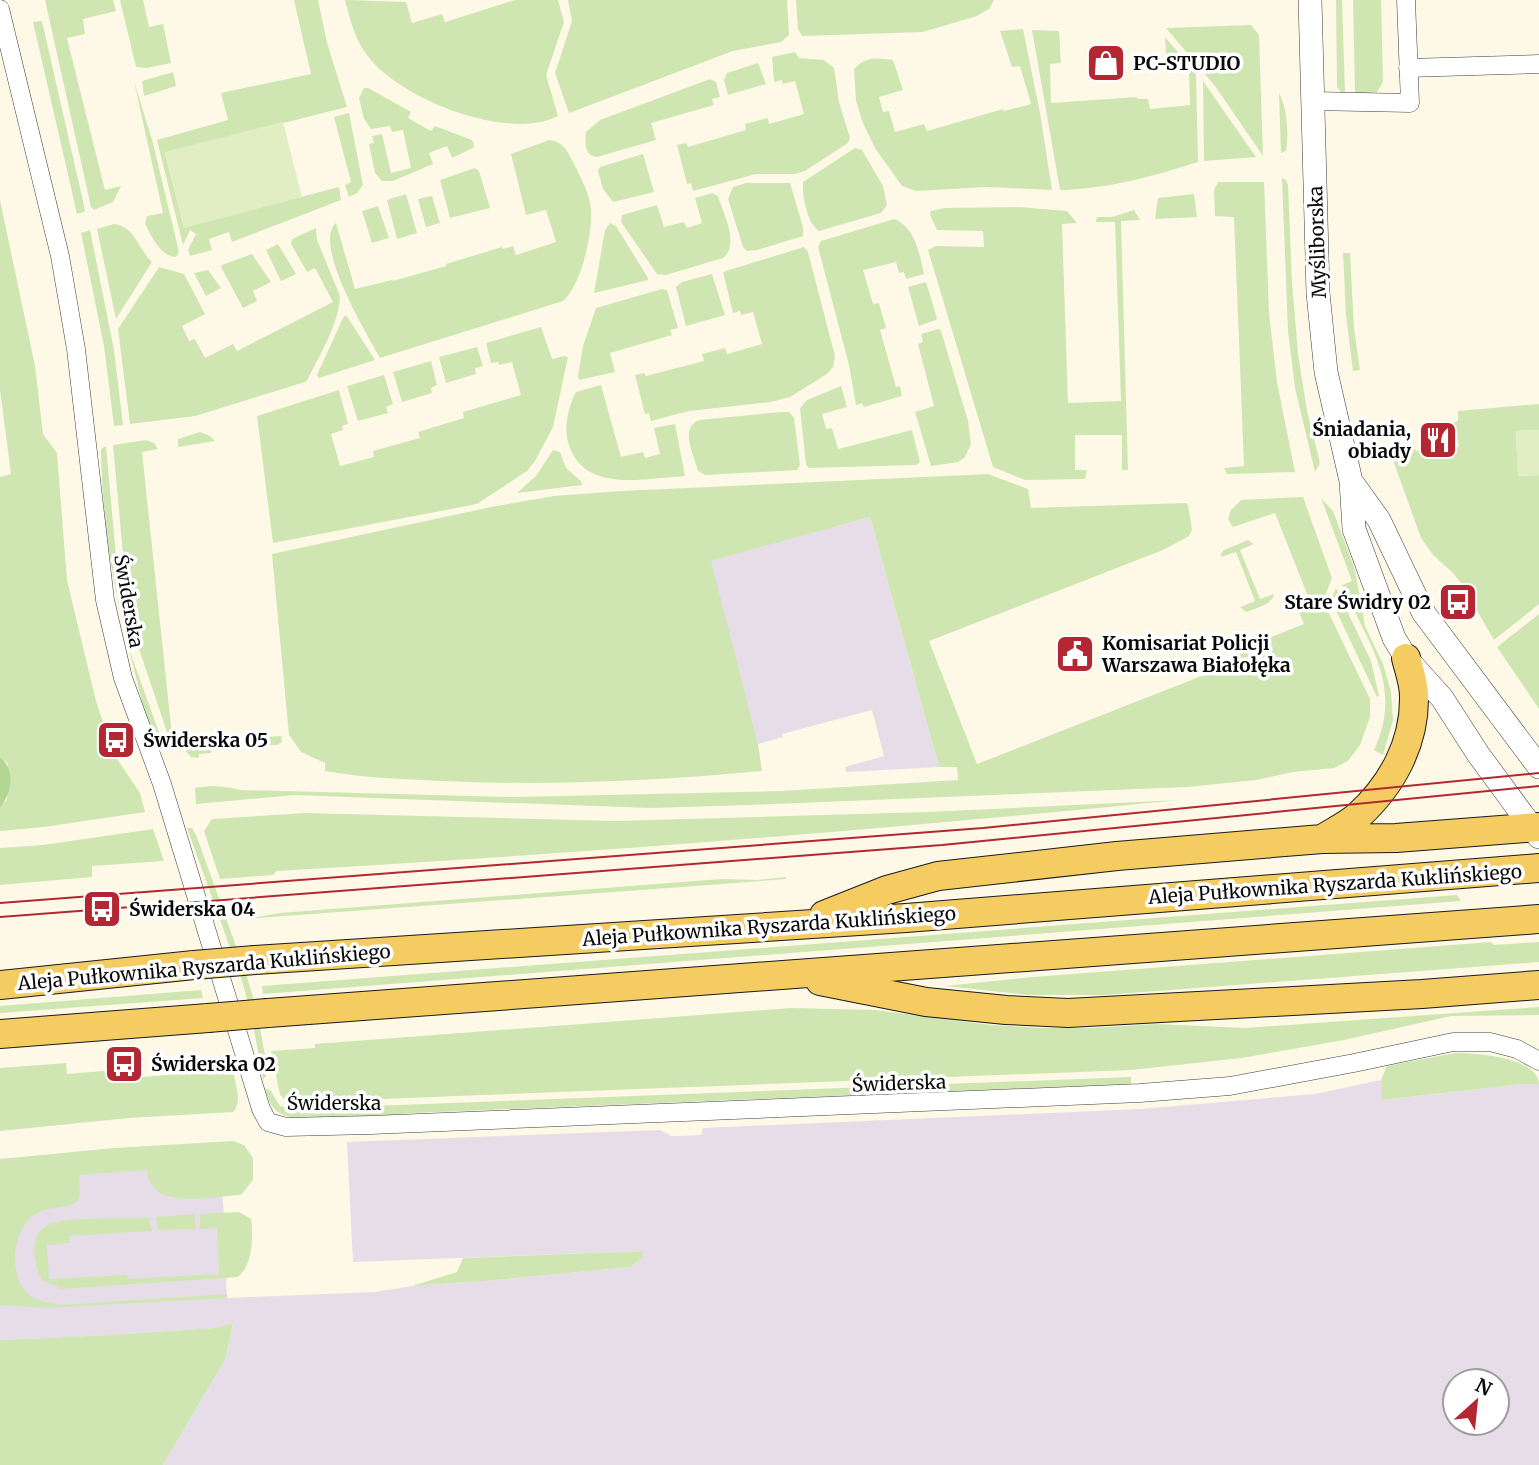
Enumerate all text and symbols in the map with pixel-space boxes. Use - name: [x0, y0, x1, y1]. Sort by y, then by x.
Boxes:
- shop icon: PC-STUDIO: [1085, 42, 1127, 84]
- place label: PC-STUDIO: [1133, 51, 1240, 75]
- street label: Myśliborska: [1303, 185, 1331, 299]
- place label: Śniadania, obiady: [1312, 417, 1412, 463]
- restaurant icon: Śniadania, obiady: [1417, 419, 1459, 461]
- street label: Świderska: [109, 552, 149, 650]
- bus stop icon: Stare Świdry 02: [1437, 581, 1479, 623]
- place label: Stare Świdry 02: [1284, 590, 1431, 614]
- place label: Komisariat Policji Warszawa Białołęka: [1101, 631, 1291, 677]
- public building icon: Komisariat Policji Warszawa Białołęka: [1054, 633, 1096, 675]
- bus stop icon: Świderska 05: [95, 719, 137, 761]
- place label: Świderska 05: [143, 728, 268, 752]
- street label: Aleja Pułkownika Ryszarda Kuklińskiego: [1146, 859, 1523, 909]
- bus stop icon: Świderska 04: [81, 888, 123, 930]
- place label: Świderska 04: [129, 897, 255, 921]
- street label: Aleja Pułkownika Ryszarda Kuklińskiego: [580, 901, 957, 951]
- street label: Aleja Pułkownika Ryszarda Kuklińskiego: [16, 939, 391, 995]
- bus stop icon: Świderska 02: [103, 1043, 145, 1085]
- place label: Świderska 02: [151, 1052, 276, 1076]
- street label: Świderska: [851, 1069, 947, 1097]
- street label: Świderska: [287, 1091, 381, 1115]
- north arrow: [1441, 1367, 1511, 1437]
- text: N: [1472, 1373, 1496, 1401]

